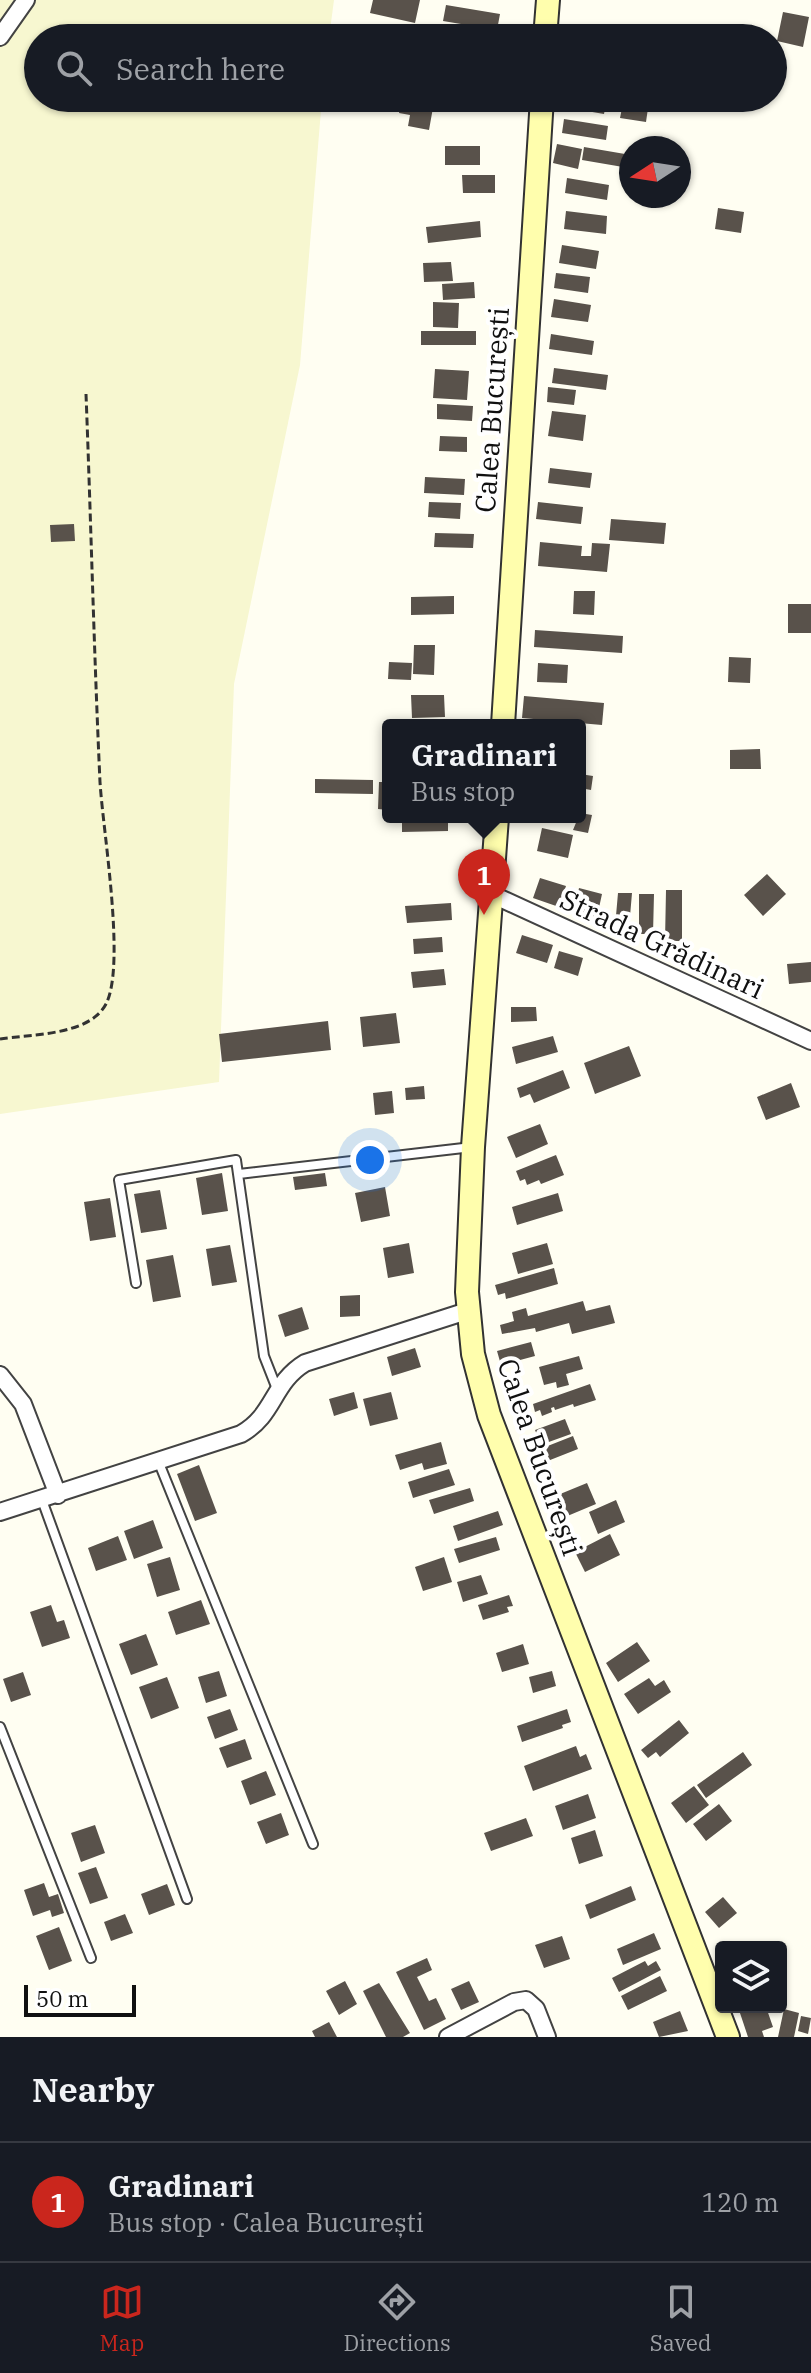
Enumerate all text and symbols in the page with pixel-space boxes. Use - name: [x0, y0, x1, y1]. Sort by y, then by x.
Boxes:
- search box: [24, 24, 787, 112]
- icon: search: [52, 46, 96, 90]
- text: Search here: [116, 49, 285, 88]
- north arrow: [619, 136, 691, 208]
- street label: Calea București: [466, 306, 517, 514]
- popup: [382, 719, 586, 823]
- text: Gradinari: [411, 735, 557, 774]
- text: Bus stop: [411, 774, 515, 808]
- pin: 1: [458, 849, 510, 915]
- street label: Strada Grădinari: [554, 880, 770, 1007]
- your location: [350, 1140, 390, 1180]
- street label: Calea București: [489, 1353, 591, 1560]
- map controls: [715, 1941, 787, 2013]
- button: layers: [715, 1941, 787, 2013]
- scale bar: [24, 1981, 136, 2017]
- text: 50 m: [36, 1984, 88, 2013]
- text: Nearby: [32, 2067, 154, 2111]
- text: Gradinari: [108, 2166, 254, 2205]
- text: 1: [50, 2185, 66, 2219]
- text: 120 m: [701, 2185, 779, 2219]
- text: Bus stop · Calea București: [108, 2205, 424, 2239]
- tab: Map: [100, 2280, 144, 2357]
- tab: Directions: [343, 2280, 451, 2357]
- tab: Saved: [650, 2280, 711, 2357]

